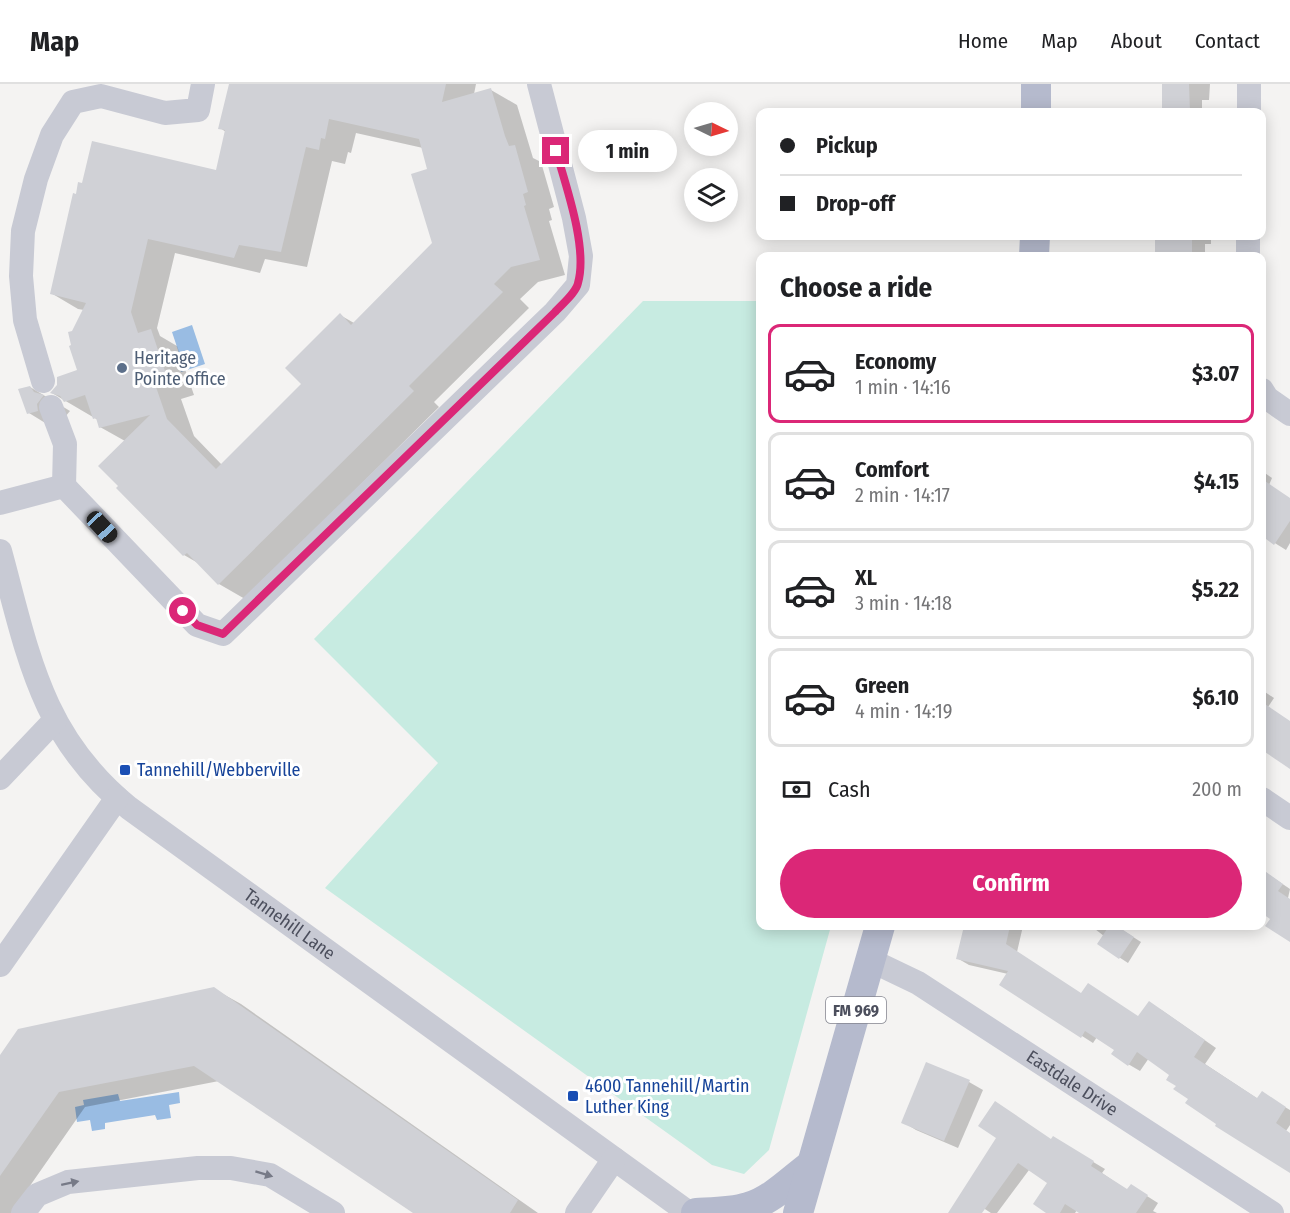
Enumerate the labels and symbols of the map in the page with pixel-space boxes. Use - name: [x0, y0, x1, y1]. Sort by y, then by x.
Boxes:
- north arrow: [684, 102, 738, 156]
- callout: 1 min: [577, 130, 676, 172]
- route end: [542, 137, 569, 164]
- place label: Heritage Pointe office: [134, 347, 226, 390]
- marker: Heritage Pointe office: [115, 361, 129, 375]
- car: [83, 508, 121, 546]
- route start: [169, 597, 196, 624]
- place label: Tannehill/Webberville: [137, 759, 301, 781]
- marker: Tannehill/Webberville: [118, 763, 132, 777]
- street label: Tannehill Lane: [240, 884, 340, 965]
- road number: FM 969: [826, 997, 886, 1023]
- street label: Eastdale Drive: [1022, 1045, 1122, 1121]
- place label: 4600 Tannehill/Martin Luther King: [585, 1075, 750, 1118]
- marker: 4600 Tannehill/Martin Luther King: [566, 1089, 580, 1103]
- one-way arrow: [255, 1170, 273, 1179]
- one-way arrow: [61, 1178, 80, 1187]

